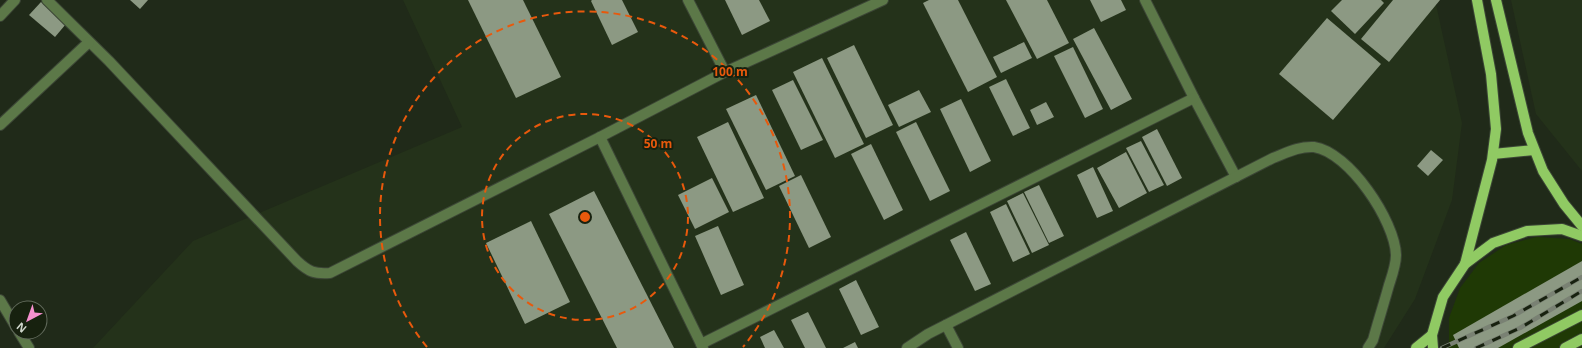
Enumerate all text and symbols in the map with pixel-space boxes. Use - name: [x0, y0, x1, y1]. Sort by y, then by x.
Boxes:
- text: 100 m: [712, 63, 748, 80]
- text: 50 m: [644, 135, 672, 152]
- centre of rings: [578, 210, 592, 224]
- north arrow: [8, 300, 48, 340]
- text: N: [13, 319, 29, 337]

